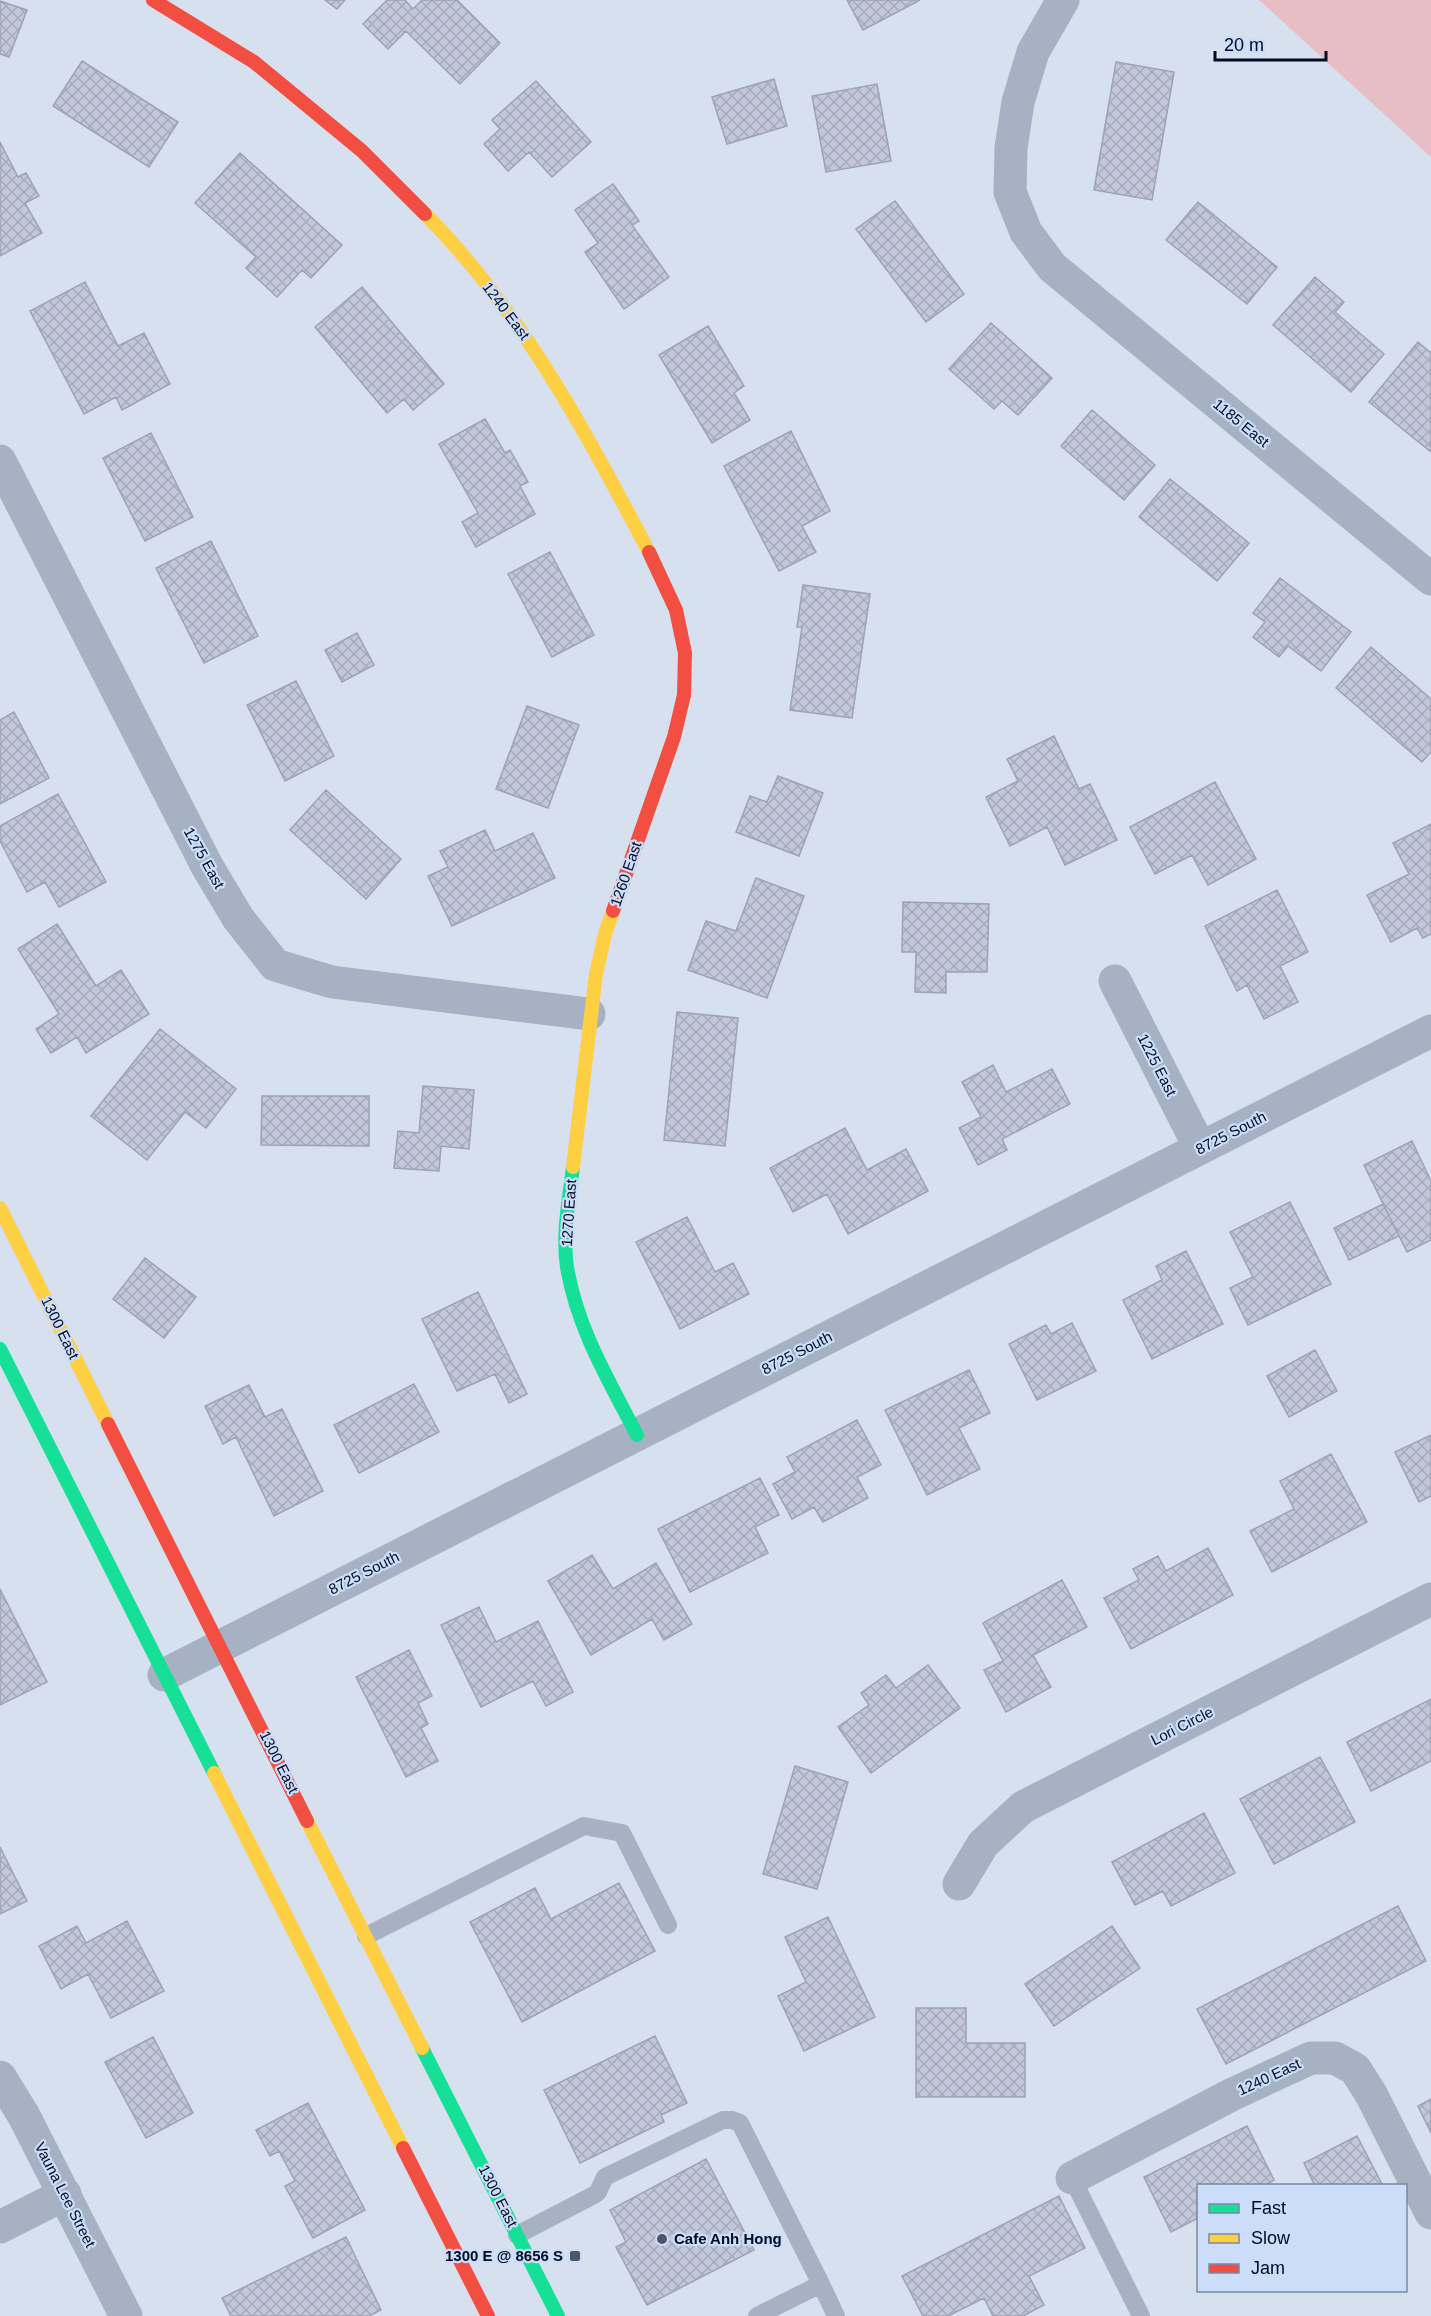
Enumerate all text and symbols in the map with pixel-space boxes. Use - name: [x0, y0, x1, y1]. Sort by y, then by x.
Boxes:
- scale bar: [1215, 24, 1326, 62]
- text: 20 m: [1224, 35, 1264, 55]
- street label: 1240 East: [479, 279, 534, 343]
- street label: 1185 East: [1210, 395, 1273, 451]
- street label: 1275 East: [181, 824, 229, 892]
- street label: 1260 East: [606, 838, 645, 909]
- street label: 1225 East: [1135, 1031, 1181, 1099]
- street label: 8725 South: [1193, 1108, 1269, 1158]
- street label: 1270 East: [558, 1178, 579, 1247]
- street label: 1300 East: [38, 1294, 83, 1363]
- street label: 8725 South: [759, 1328, 835, 1378]
- street label: 8725 South: [326, 1548, 402, 1598]
- street label: Lori Circle: [1148, 1703, 1216, 1748]
- street label: 1300 East: [257, 1728, 303, 1796]
- street label: 1240 East: [1235, 2054, 1304, 2099]
- street label: Vauna Lee Street: [32, 2139, 100, 2251]
- street label: 1300 East: [476, 2162, 522, 2230]
- legend: [1197, 2184, 1407, 2292]
- text: Fast: [1251, 2198, 1286, 2218]
- text: Slow: [1251, 2228, 1291, 2248]
- place label: Cafe Anh Hong: [674, 2230, 782, 2247]
- marker: Cafe Anh Hong: [655, 2232, 669, 2246]
- place label: 1300 E @ 8656 S: [445, 2247, 563, 2264]
- marker: 1300 E @ 8656 S: [568, 2249, 582, 2263]
- text: Jam: [1251, 2258, 1285, 2278]

